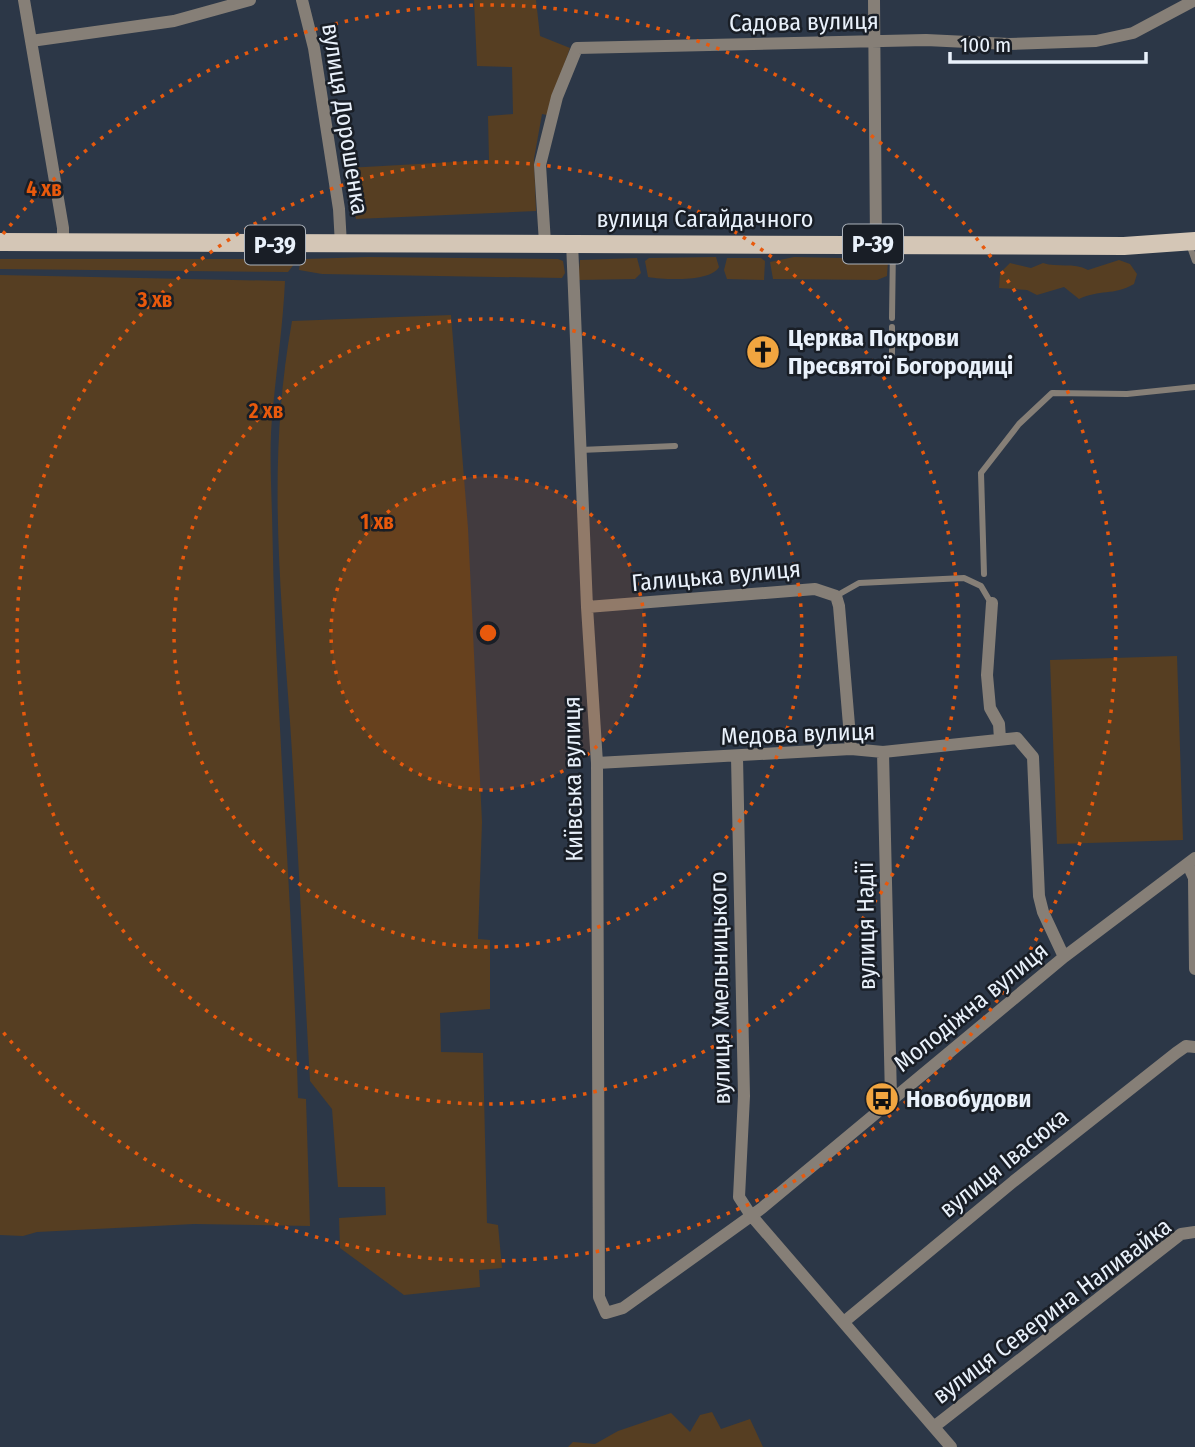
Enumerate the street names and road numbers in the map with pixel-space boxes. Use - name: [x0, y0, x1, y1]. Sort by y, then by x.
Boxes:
- street label: Садова вулиця: [729, 7, 879, 37]
- street label: вулиця Дорошенка: [316, 21, 374, 217]
- street label: вулиця Сагайдачного: [597, 205, 813, 233]
- road number: Р-39: [843, 224, 903, 264]
- road number: Р-39: [245, 226, 305, 264]
- street label: Галицька вулиця: [630, 555, 802, 597]
- street label: Київська вулиця: [558, 696, 588, 862]
- street label: Медова вулиця: [720, 717, 876, 751]
- street label: вулиця Надії: [851, 861, 881, 990]
- street label: вулиця Хмельницького: [704, 871, 736, 1105]
- street label: Молодіжна вулиця: [888, 936, 1054, 1078]
- street label: вулиця Івасюка: [934, 1103, 1074, 1223]
- street label: вулиця Северина Наливайка: [927, 1212, 1177, 1410]

